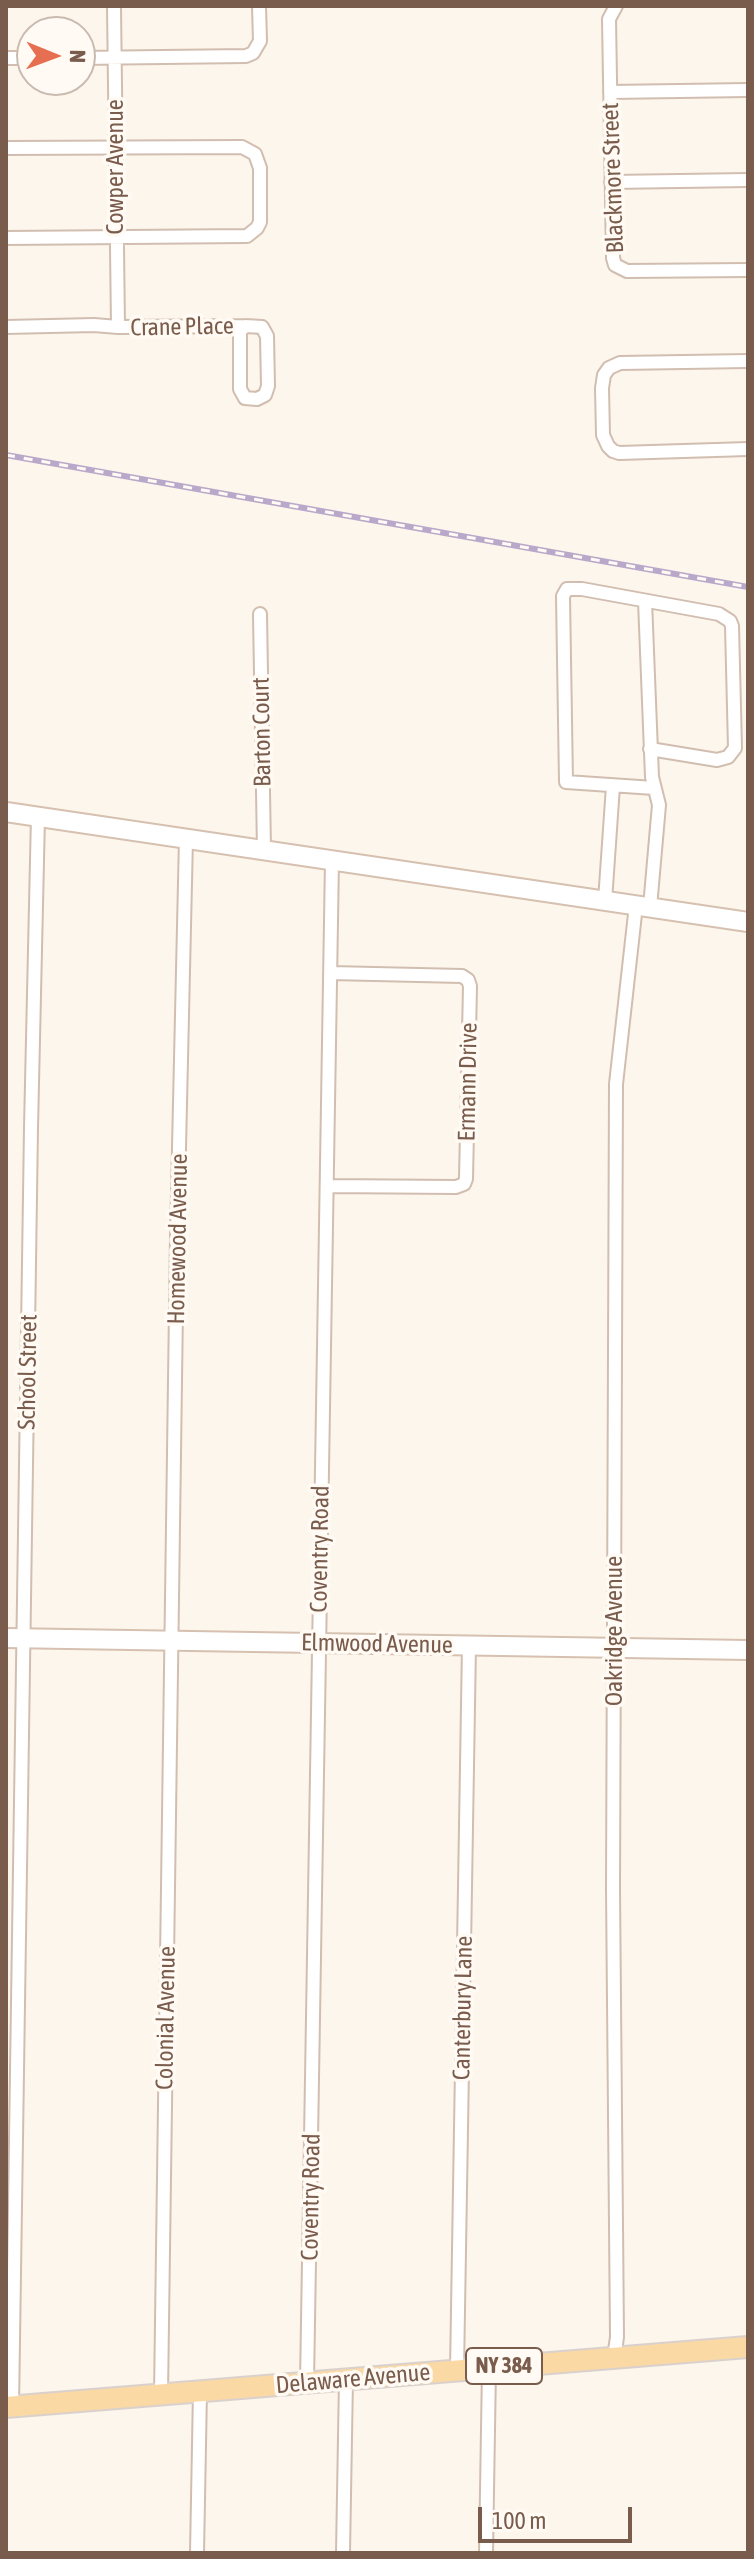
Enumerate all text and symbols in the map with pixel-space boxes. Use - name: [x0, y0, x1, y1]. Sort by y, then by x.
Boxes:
- north arrow: [16, 16, 96, 96]
- text: N: [65, 50, 91, 63]
- street label: Cowper Avenue: [101, 99, 129, 235]
- street label: Blackmore Street: [596, 102, 630, 254]
- street label: Crane Place: [130, 312, 234, 342]
- street label: Barton Court: [247, 677, 277, 787]
- street label: Ermann Drive: [453, 1022, 483, 1142]
- street label: Homewood Avenue: [162, 1153, 194, 1325]
- street label: School Street: [13, 1314, 43, 1430]
- street label: Coventry Road: [304, 1485, 336, 1613]
- street label: Oakridge Avenue: [600, 1556, 628, 1706]
- street label: Elmwood Avenue: [301, 1628, 453, 1660]
- street label: Canterbury Lane: [447, 1936, 479, 2080]
- street label: Colonial Avenue: [150, 1946, 182, 2090]
- street label: Coventry Road: [295, 2133, 327, 2261]
- road number: NY 384: [466, 2348, 542, 2384]
- street label: Delaware Avenue: [275, 2358, 431, 2400]
- scale bar: [482, 2491, 636, 2541]
- text: 100 m: [492, 2507, 546, 2534]

